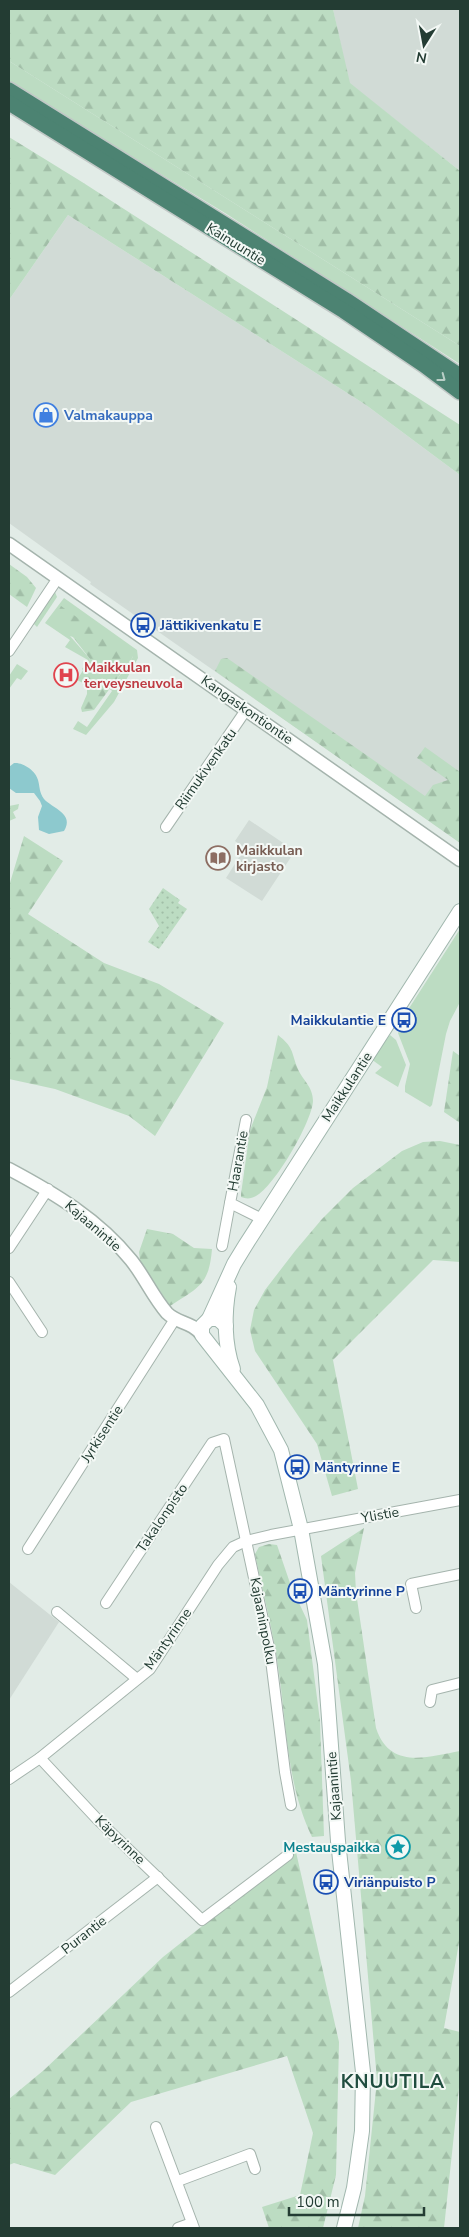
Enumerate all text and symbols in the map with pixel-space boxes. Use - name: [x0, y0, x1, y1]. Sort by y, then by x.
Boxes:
- north arrow: [399, 20, 449, 70]
- text: N: [415, 47, 429, 68]
- street label: Kainuuntie: [203, 218, 269, 270]
- one-way arrow: [436, 372, 446, 381]
- shop icon: Valmakauppa: [33, 402, 59, 428]
- place label: Valmakauppa: [63, 406, 153, 425]
- bus stop icon: Jättikivenkatu E: [130, 612, 156, 638]
- place label: Jättikivenkatu E: [159, 616, 261, 635]
- place label: Maikkulan terveysneuvola: [84, 658, 183, 693]
- hospital icon: Maikkulan terveysneuvola: [53, 662, 79, 688]
- street label: Kangaskontiontie: [197, 671, 297, 749]
- street label: Riimukivenkatu: [171, 724, 241, 814]
- place label: Maikkulan kirjasto: [236, 841, 303, 876]
- library icon: Maikkulan kirjasto: [205, 845, 231, 871]
- bus stop icon: Maikkulantie E: [391, 1007, 417, 1033]
- place label: Maikkulantie E: [291, 1011, 386, 1030]
- street label: Maikkulantie: [317, 1048, 377, 1126]
- street label: Haarantie: [223, 1129, 253, 1193]
- street label: Kajaanintie: [61, 1196, 125, 1256]
- street label: Jyrkisentie: [76, 1402, 128, 1467]
- bus stop icon: Mäntyrinne E: [284, 1454, 310, 1480]
- place label: Mäntyrinne E: [314, 1458, 400, 1477]
- street label: Takalonpisto: [132, 1480, 192, 1556]
- street label: Ylistie: [359, 1502, 400, 1528]
- street label: Kajaaninpolku: [245, 1576, 281, 1666]
- bus stop icon: Mäntyrinne P: [287, 1578, 313, 1604]
- place label: Mäntyrinne P: [318, 1582, 405, 1601]
- street label: Mäntyrinne: [140, 1604, 196, 1674]
- street label: Kajaanintie: [322, 1751, 346, 1821]
- street label: Käpyrinne: [91, 1811, 149, 1869]
- place icon: Mestauspaikka: [385, 1834, 411, 1860]
- place label: Mestauspaikka: [283, 1838, 380, 1857]
- bus stop icon: Viriänpuisto P: [313, 1869, 339, 1895]
- place label: Viriänpuisto P: [343, 1873, 436, 1892]
- street label: Purantie: [57, 1911, 111, 1959]
- district label: KNUUTILA: [341, 2069, 445, 2095]
- scale bar: [289, 2184, 424, 2216]
- text: 100 m: [296, 2192, 340, 2212]

